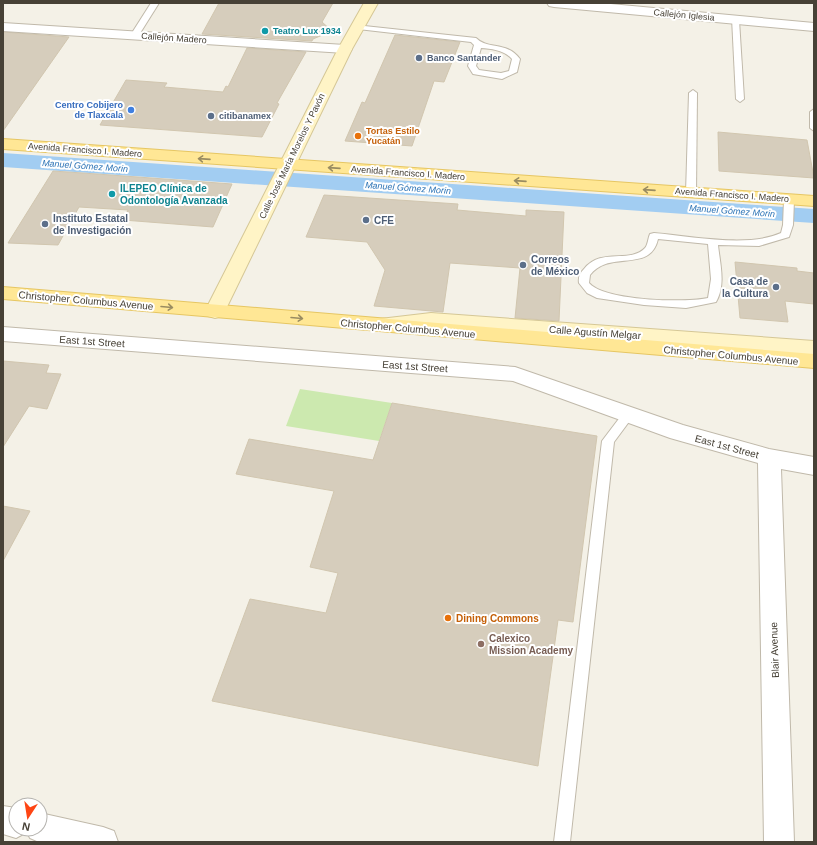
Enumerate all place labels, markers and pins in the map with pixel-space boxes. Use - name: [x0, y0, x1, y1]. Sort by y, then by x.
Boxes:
- marker: Teatro Lux 1934: [260, 26, 270, 36]
- place label: Teatro Lux 1934: [273, 26, 341, 36]
- marker: Banco Santander: [414, 53, 424, 63]
- place label: Banco Santander: [427, 53, 502, 63]
- place label: Centro Cobijero de Tlaxcala: [55, 100, 124, 120]
- marker: Centro Cobijero de Tlaxcala: [126, 105, 136, 115]
- marker: citibanamex: [206, 111, 216, 121]
- place label: citibanamex: [219, 111, 271, 121]
- place label: Tortas Estilo Yucatán: [366, 126, 420, 146]
- marker: Tortas Estilo Yucatán: [353, 131, 363, 141]
- place label: ILEPEO Clínica de Odontología Avanzada: [120, 183, 228, 206]
- marker: ILEPEO Clínica de Odontología Avanzada: [107, 189, 117, 199]
- place label: Instituto Estatal de Investigación: [53, 213, 131, 236]
- marker: CFE: [361, 215, 371, 225]
- place label: CFE: [374, 215, 394, 226]
- marker: Instituto Estatal de Investigación: [40, 219, 50, 229]
- place label: Correos de México: [531, 254, 579, 277]
- marker: Correos de México: [518, 260, 528, 270]
- place label: Casa de la Cultura: [722, 276, 768, 299]
- marker: Casa de la Cultura: [771, 282, 781, 292]
- marker: Dining Commons: [443, 613, 453, 623]
- place label: Dining Commons: [456, 613, 539, 624]
- place label: Calexico Mission Academy: [489, 633, 574, 656]
- marker: Calexico Mission Academy: [476, 639, 486, 649]

